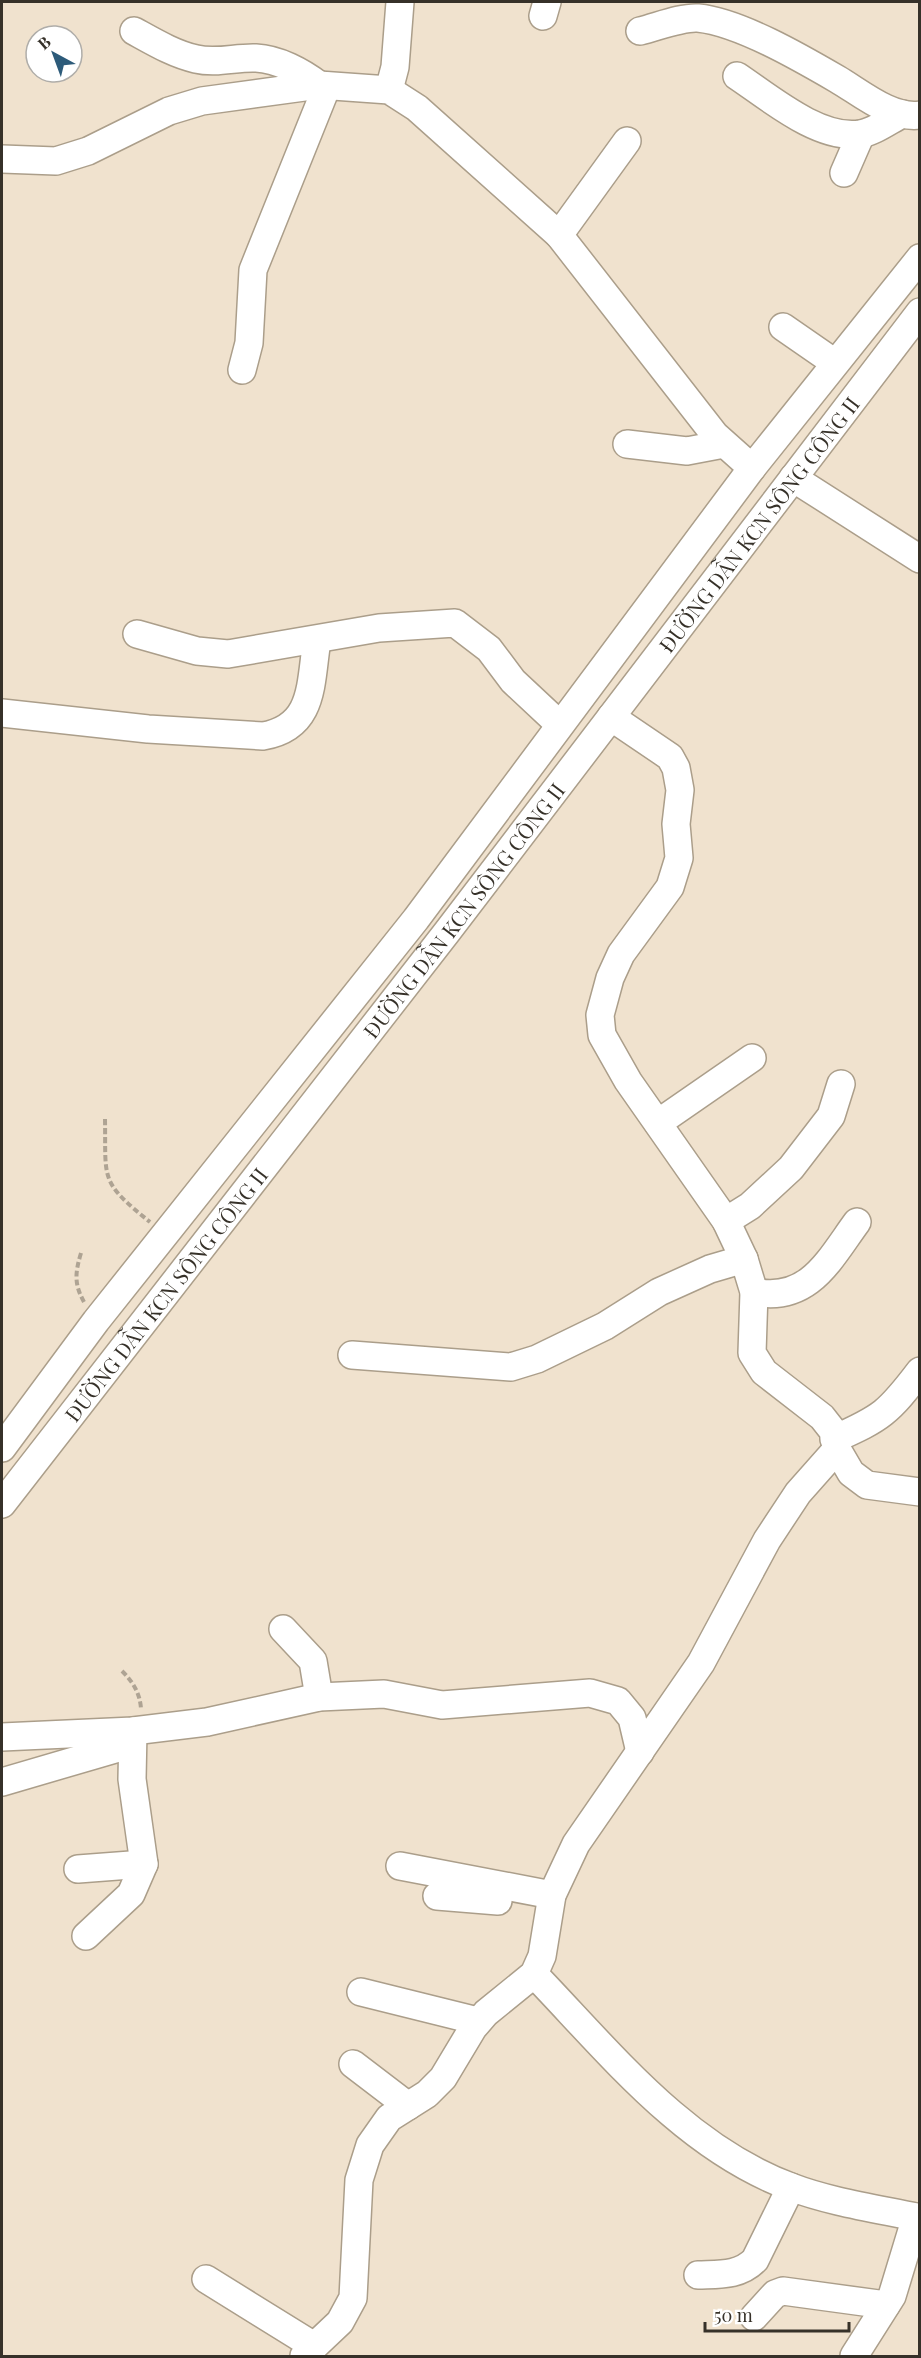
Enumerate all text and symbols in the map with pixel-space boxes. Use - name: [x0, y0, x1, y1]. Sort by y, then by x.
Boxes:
- north arrow: [24, 24, 84, 84]
- text: B: [33, 31, 55, 54]
- street label: ĐƯỜNG DẪN KCN SÔNG CÔNG II: [652, 390, 865, 658]
- street label: ĐƯỜNG DẪN KCN SÔNG CÔNG II: [356, 777, 570, 1043]
- street label: ĐƯỜNG DẪN KCN SÔNG CÔNG II: [58, 1161, 273, 1427]
- scale bar: [705, 2295, 849, 2333]
- text: 50 m: [714, 2303, 753, 2327]

